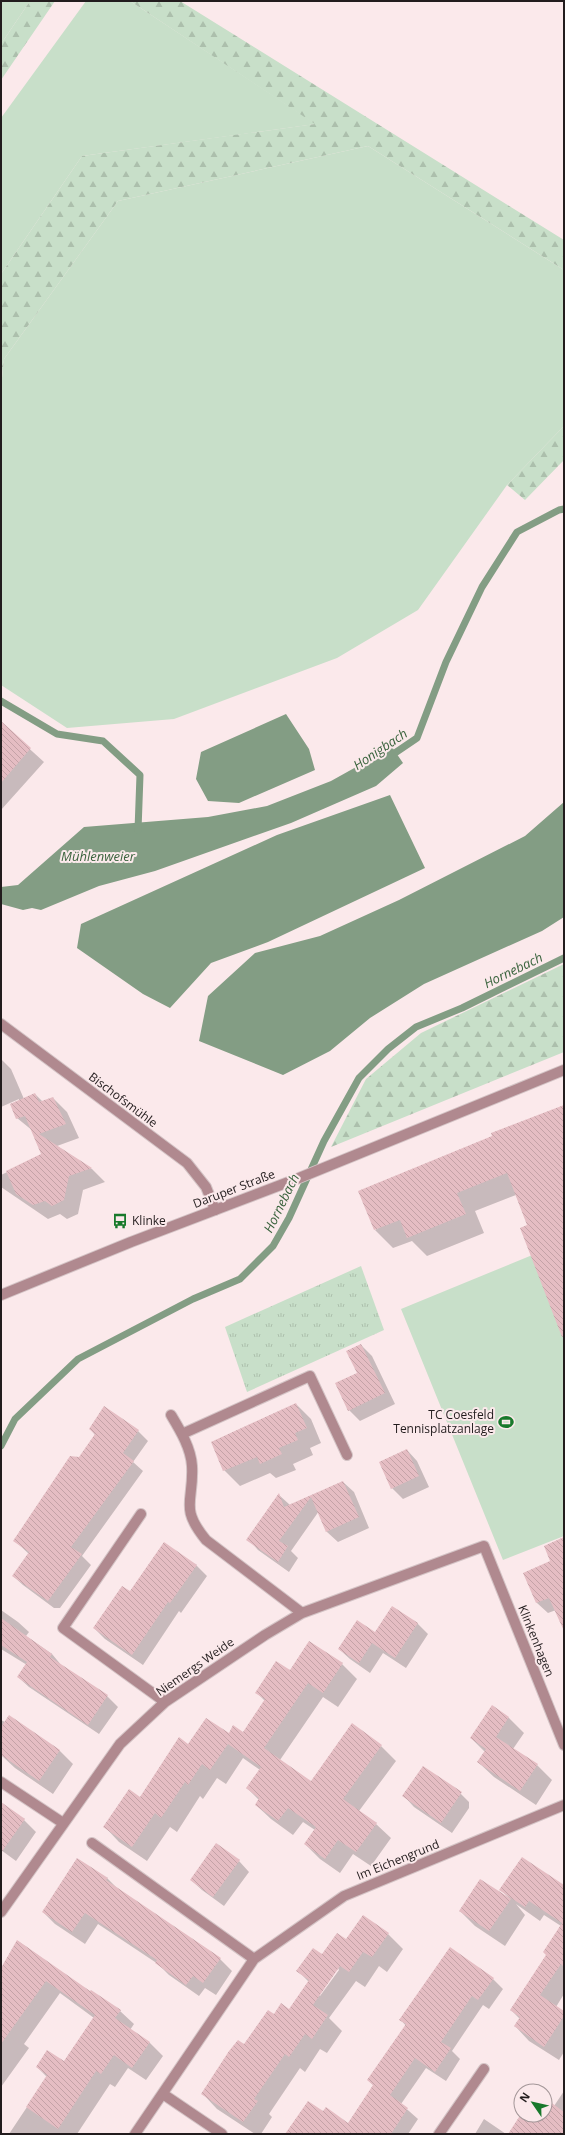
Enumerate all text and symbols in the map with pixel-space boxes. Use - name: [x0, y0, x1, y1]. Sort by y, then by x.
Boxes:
- water label: Honigbach: [349, 724, 411, 774]
- water label: Mühlenweier: [61, 847, 136, 865]
- water label: Hornebach: [481, 948, 545, 992]
- street label: Bischofsmühle: [85, 1068, 161, 1131]
- street label: Daruper Straße: [190, 1165, 277, 1212]
- water label: Hornebach: [259, 1171, 303, 1235]
- bus stop icon: Klinke: [111, 1212, 129, 1230]
- place label: Klinke: [132, 1212, 166, 1229]
- place label: TC Coesfeld Tennisplatzanlage: [393, 1406, 494, 1437]
- sports icon: TC Coesfeld Tennisplatzanlage: [497, 1413, 515, 1431]
- street label: Klinkenhagen: [514, 1602, 559, 1679]
- street label: Niemergs Weide: [152, 1633, 237, 1700]
- street label: Im Eichengrund: [354, 1835, 442, 1884]
- north arrow: [513, 2083, 553, 2123]
- text: N: [516, 2089, 533, 2105]

